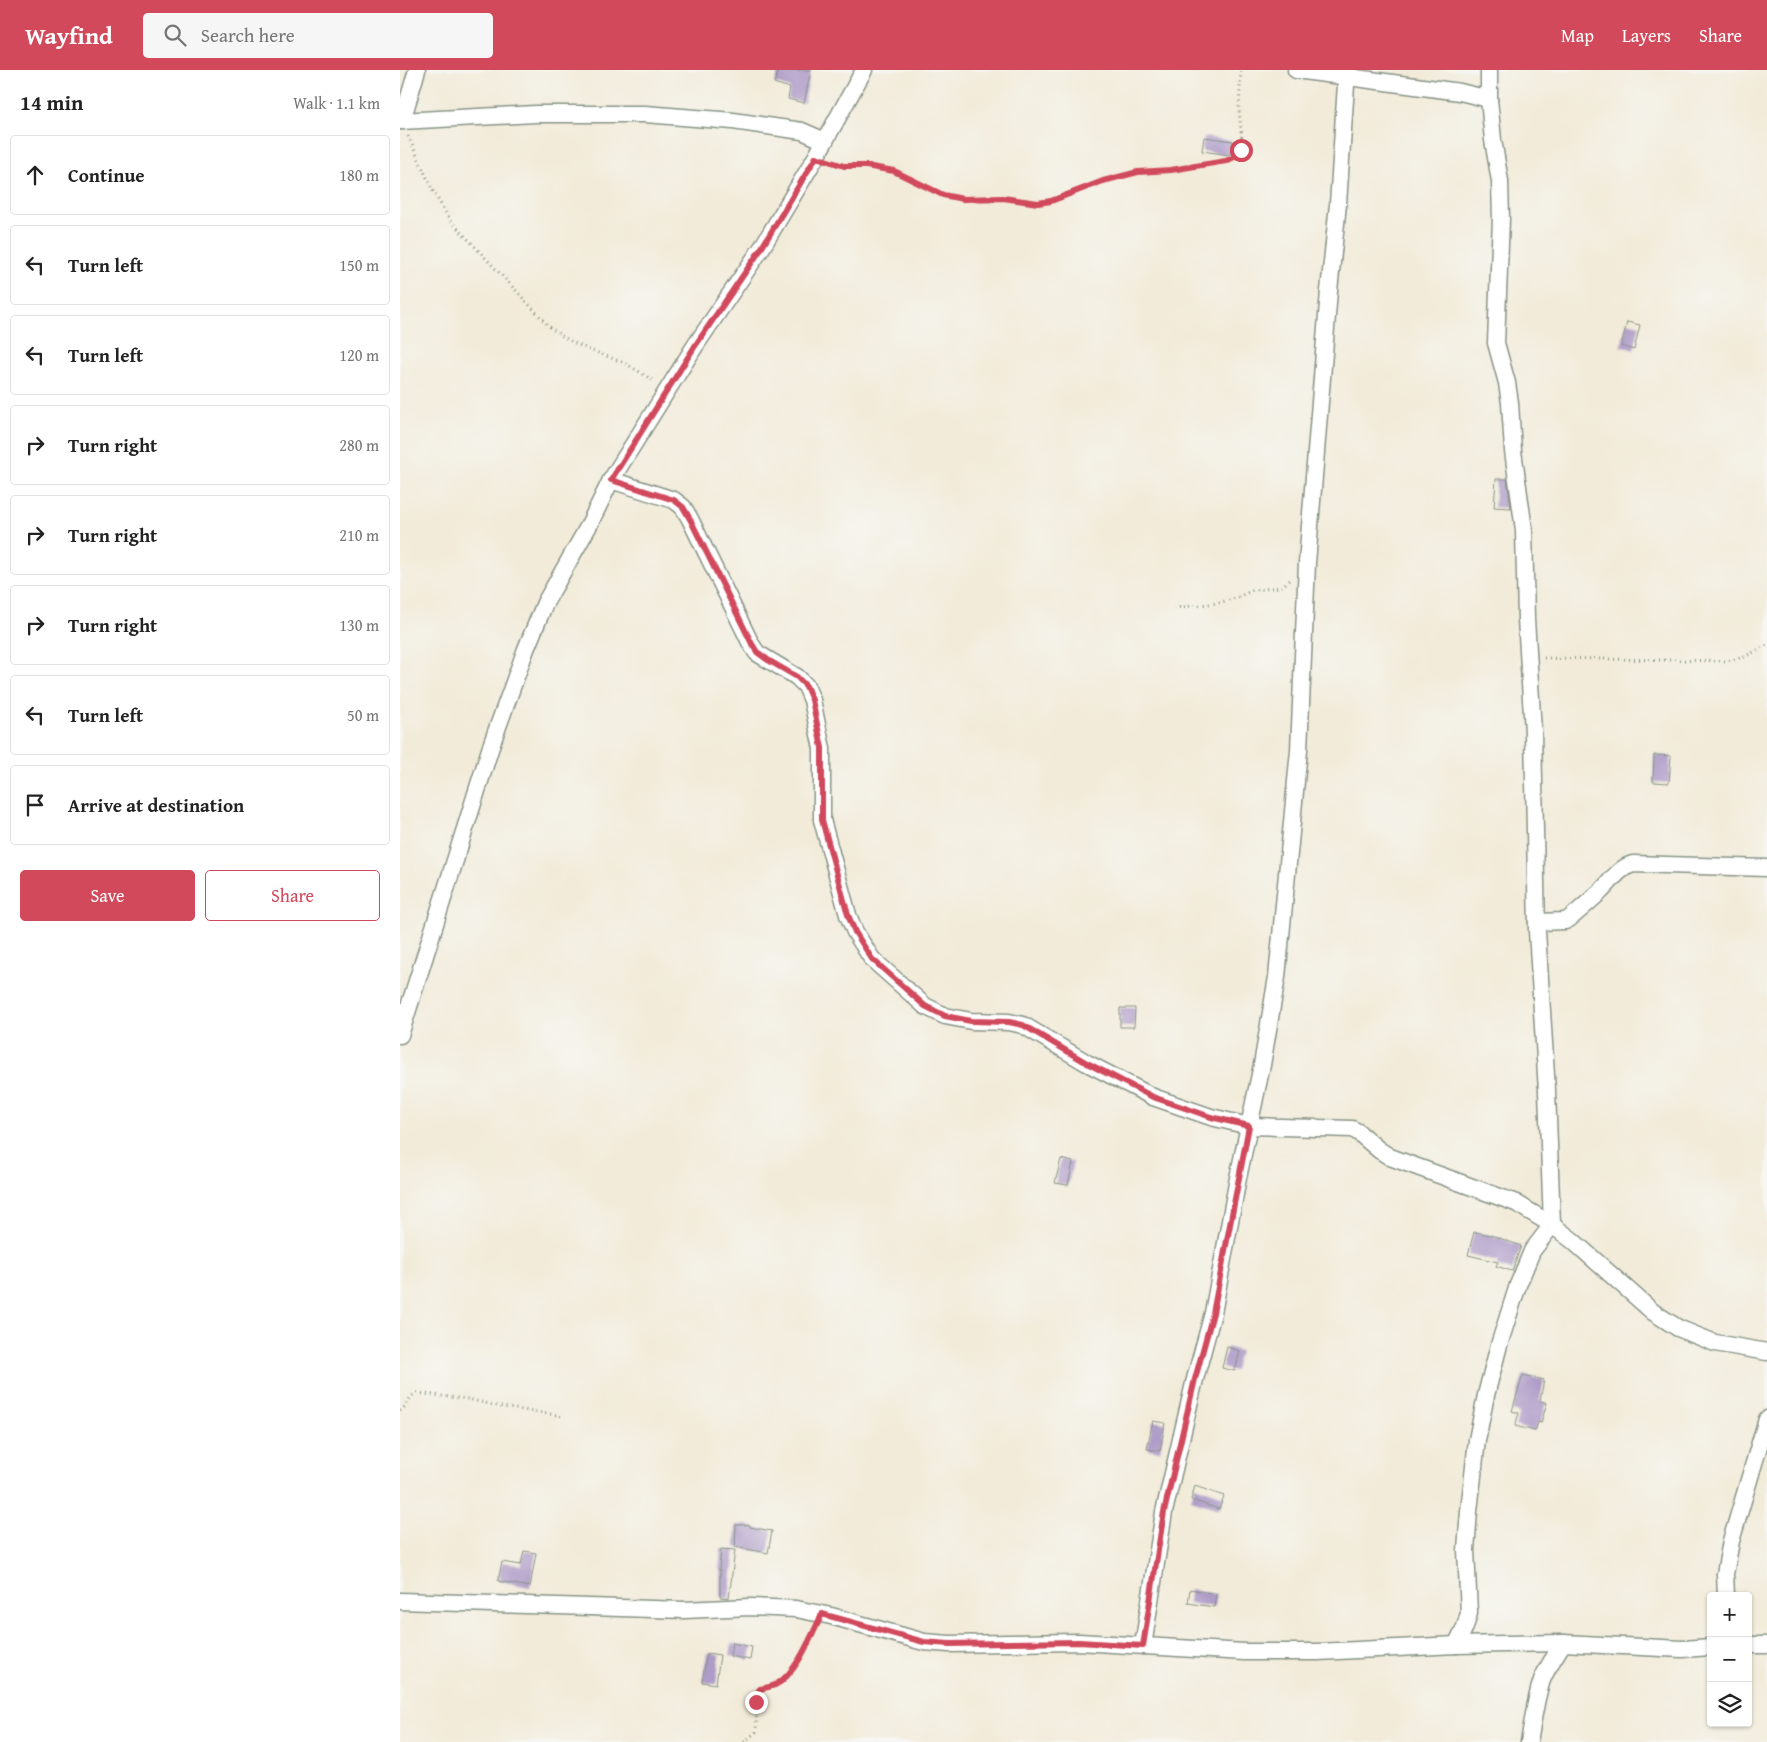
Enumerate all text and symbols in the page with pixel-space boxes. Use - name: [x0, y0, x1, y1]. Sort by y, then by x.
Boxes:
- search box: [143, 13, 493, 58]
- text: Wayfind: [25, 18, 113, 53]
- icon: search: [161, 21, 189, 49]
- text: Search here: [201, 21, 295, 49]
- text: Map: [1561, 22, 1594, 49]
- text: Layers: [1622, 22, 1671, 49]
- text: Share: [1699, 22, 1742, 49]
- text: 14 min: [20, 87, 83, 118]
- text: Walk · 1.1 km: [293, 91, 380, 115]
- route start: [1230, 139, 1253, 162]
- icon: ahead: [21, 161, 49, 189]
- text: Continue: [68, 161, 145, 189]
- text: 180 m: [339, 163, 379, 187]
- icon: left: [21, 251, 49, 279]
- text: Turn left: [68, 251, 143, 279]
- text: 150 m: [339, 253, 379, 277]
- icon: left: [21, 341, 49, 369]
- text: Turn left: [68, 341, 143, 369]
- text: 120 m: [339, 343, 379, 367]
- icon: right: [21, 431, 49, 459]
- text: Turn right: [68, 431, 157, 459]
- text: 280 m: [339, 433, 379, 457]
- icon: right: [21, 521, 49, 549]
- text: Turn right: [68, 521, 157, 549]
- text: 210 m: [339, 523, 379, 547]
- icon: right: [21, 611, 49, 639]
- text: Turn right: [68, 611, 157, 639]
- text: 130 m: [339, 613, 379, 637]
- icon: left: [21, 701, 49, 729]
- text: Turn left: [68, 701, 143, 729]
- text: 50 m: [347, 703, 379, 727]
- icon: arrive: [21, 791, 49, 819]
- text: Arrive at destination: [68, 791, 244, 819]
- button: Save: [20, 870, 195, 921]
- button: Share: [205, 870, 380, 921]
- map controls: [1707, 1592, 1752, 1727]
- button: +: [1707, 1592, 1752, 1637]
- button: −: [1707, 1637, 1752, 1682]
- button: layers: [1707, 1682, 1752, 1727]
- route end: [745, 1691, 768, 1714]

